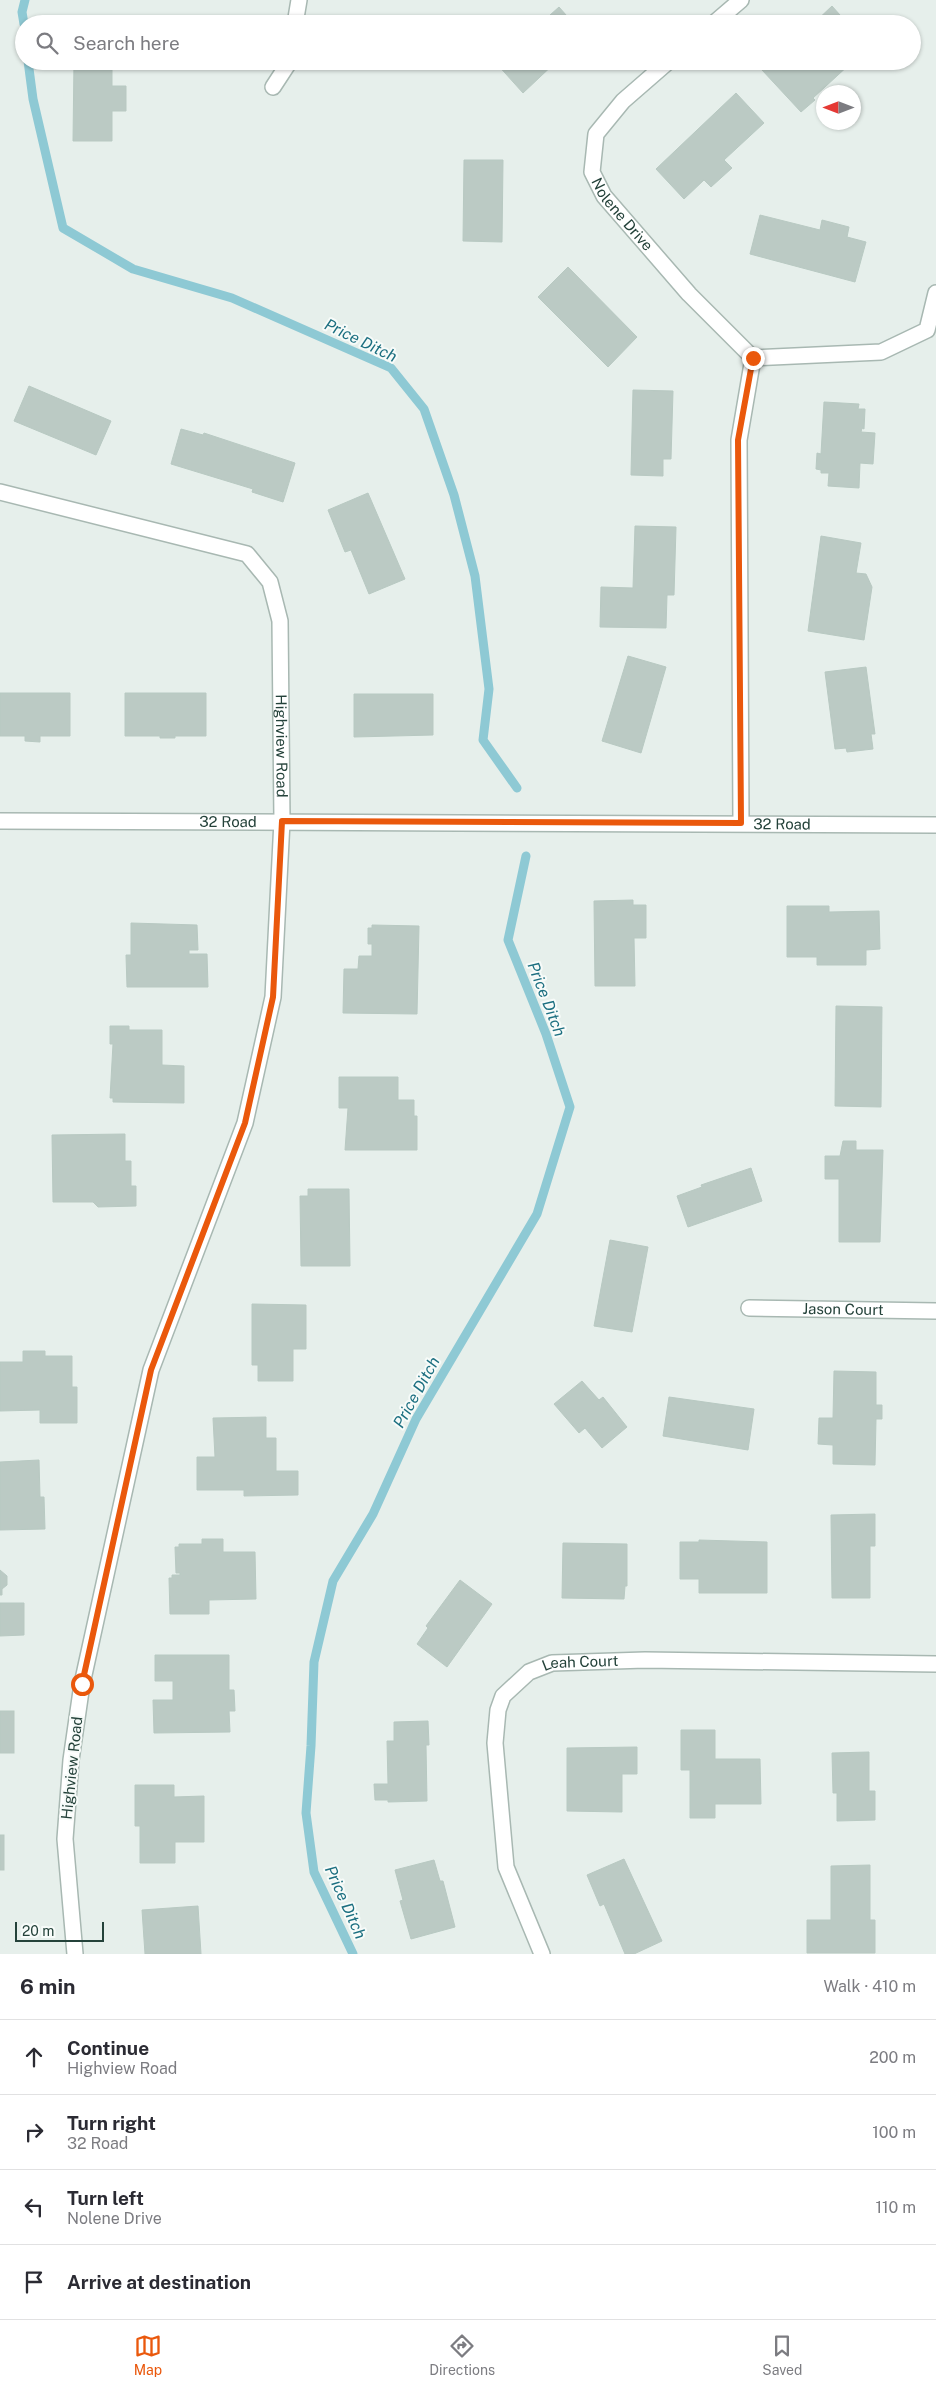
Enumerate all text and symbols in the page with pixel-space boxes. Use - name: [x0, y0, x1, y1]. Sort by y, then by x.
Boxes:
- search box: [15, 15, 921, 70]
- icon: search: [33, 29, 61, 57]
- text: Search here: [73, 32, 180, 54]
- north arrow: [816, 85, 861, 130]
- street label: Nolene Drive: [588, 175, 657, 254]
- water label: Price Ditch: [321, 315, 400, 366]
- route end: [742, 347, 765, 370]
- street label: Highview Road: [273, 694, 291, 798]
- street label: 32 Road: [199, 813, 257, 830]
- street label: 32 Road: [753, 815, 811, 832]
- water label: Price Ditch: [524, 959, 569, 1039]
- street label: Jason Court: [802, 1300, 884, 1318]
- water label: Price Ditch: [389, 1353, 444, 1431]
- street label: Leah Court: [539, 1652, 619, 1674]
- route start: [71, 1673, 94, 1696]
- street label: Highview Road: [58, 1716, 85, 1820]
- water label: Price Ditch: [321, 1863, 370, 1942]
- scale bar: [15, 1919, 104, 1942]
- text: 20 m: [22, 1923, 54, 1939]
- text: 6 min: [20, 1974, 76, 1999]
- text: Walk · 410 m: [823, 1977, 916, 1996]
- text: Continue: [67, 2037, 149, 2059]
- icon: ahead: [20, 2043, 48, 2071]
- text: 200 m: [869, 2048, 916, 2067]
- text: Highview Road: [67, 2059, 177, 2078]
- text: Turn right: [67, 2112, 156, 2134]
- icon: right: [20, 2118, 48, 2146]
- text: 100 m: [872, 2123, 916, 2142]
- text: 32 Road: [67, 2134, 128, 2153]
- text: Turn left: [67, 2187, 144, 2209]
- icon: left: [20, 2193, 48, 2221]
- text: 110 m: [875, 2198, 916, 2217]
- text: Nolene Drive: [67, 2209, 162, 2228]
- icon: arrive: [20, 2268, 48, 2296]
- text: Arrive at destination: [67, 2271, 251, 2293]
- tab: Map: [134, 2332, 162, 2378]
- tab: Directions: [429, 2332, 495, 2378]
- tab: Saved: [762, 2332, 802, 2378]

